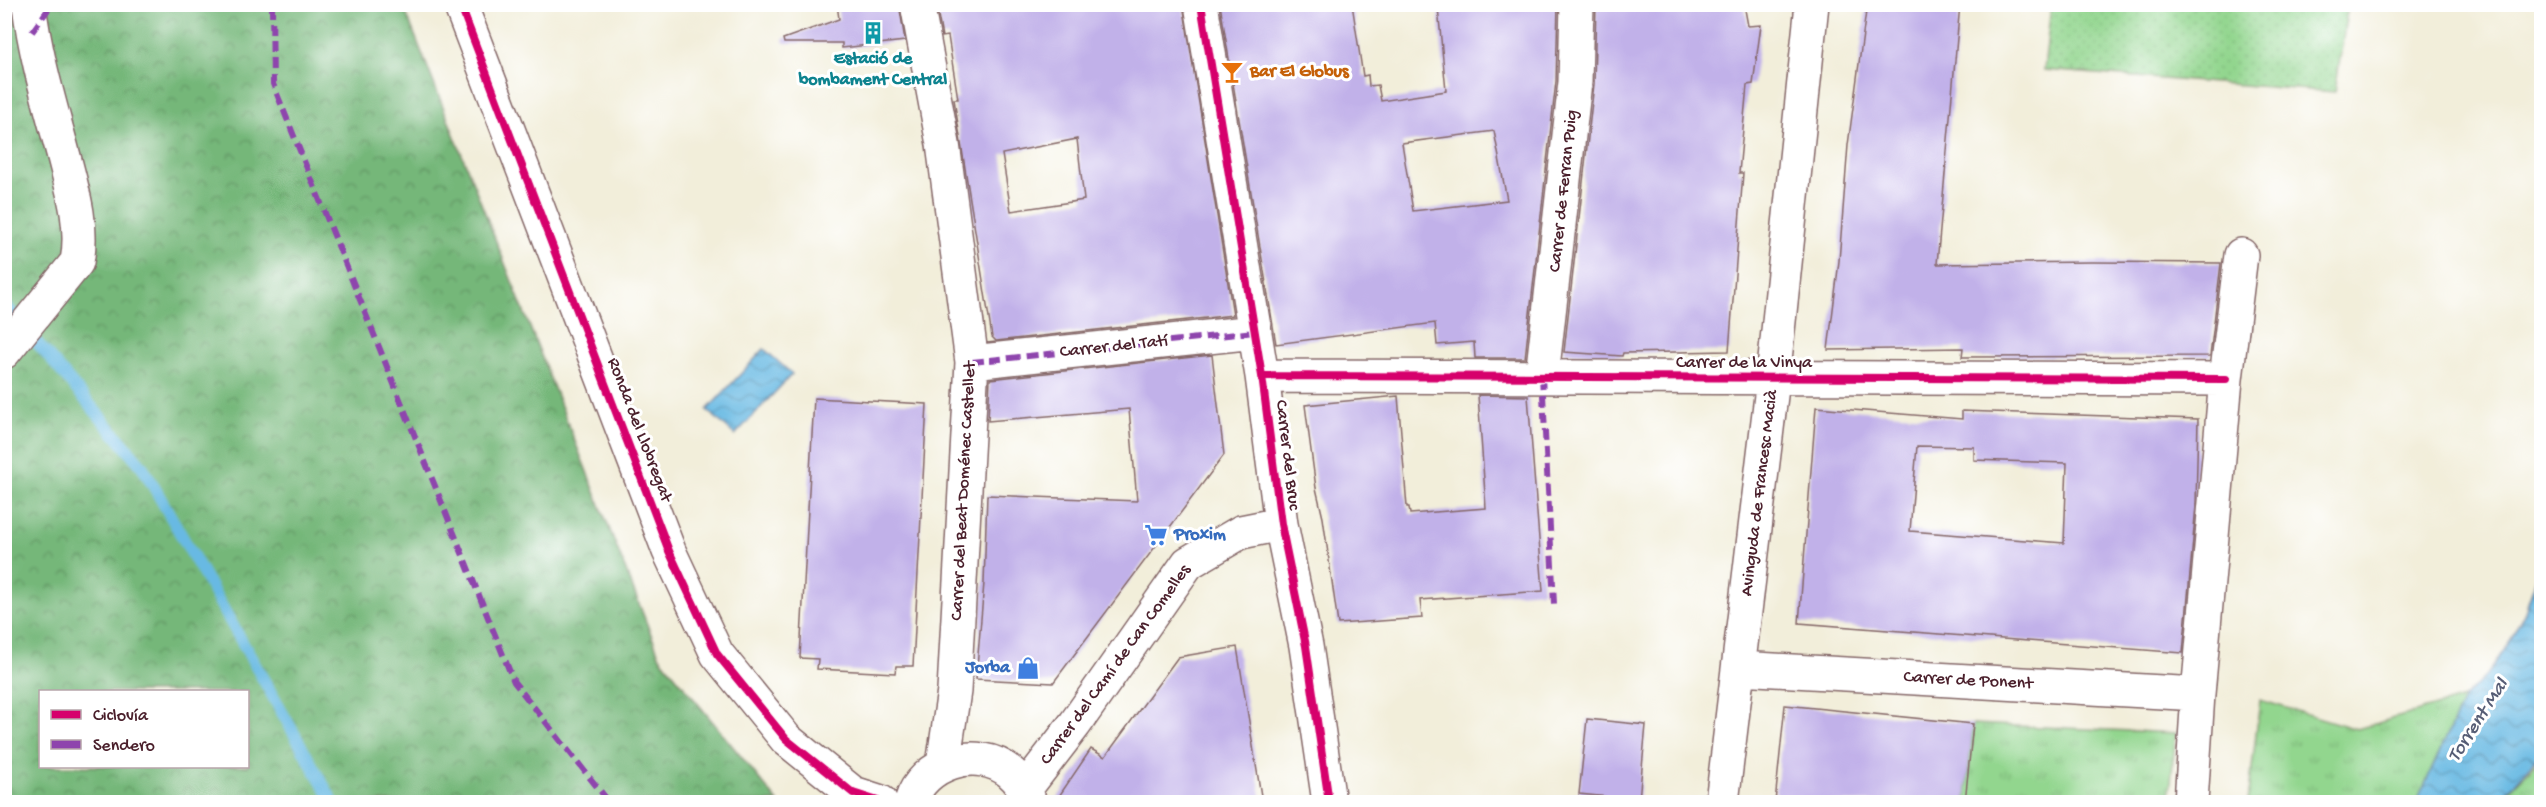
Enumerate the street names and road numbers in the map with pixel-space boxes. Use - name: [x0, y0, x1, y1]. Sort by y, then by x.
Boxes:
- street label: Carrer de Ferran Puig: [1545, 109, 1583, 273]
- street label: Carrer del Tatí: [1059, 331, 1170, 363]
- street label: Carrer de la Vinya: [1676, 353, 1813, 374]
- street label: Ronda del Llobregat: [602, 355, 677, 507]
- street label: Carrer del Beat Doménec Castellet: [947, 359, 981, 621]
- street label: Avinguda de Francesc Macià: [1737, 388, 1783, 597]
- street label: Carrer del Bruc: [1270, 399, 1304, 512]
- street label: Carrer del Camí de Can Comelles: [1036, 559, 1197, 769]
- street label: Carrer de Ponent: [1903, 667, 2035, 695]

